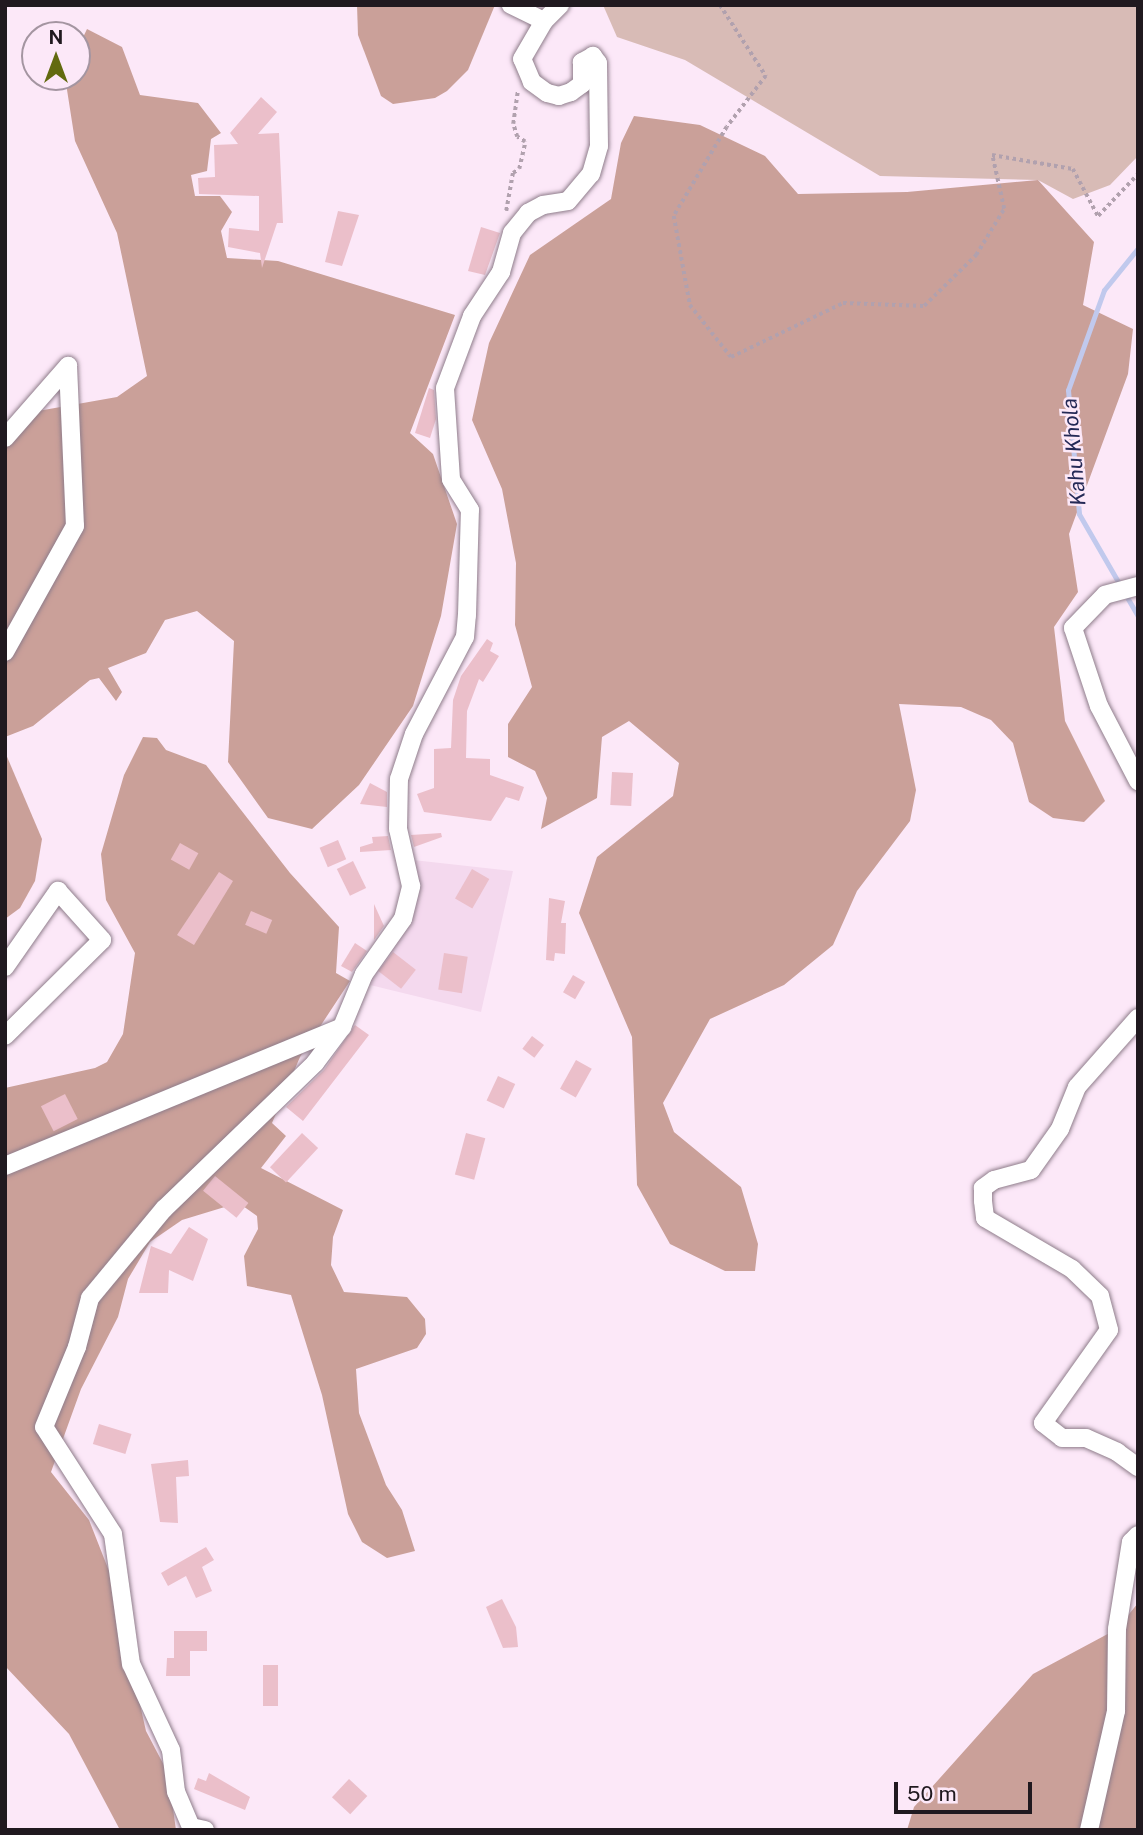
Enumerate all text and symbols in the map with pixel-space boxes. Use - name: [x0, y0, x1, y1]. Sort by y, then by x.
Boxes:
- north arrow: [21, 21, 91, 91]
- text: N: [49, 26, 63, 48]
- water label: Kahu Khola: [1057, 397, 1091, 507]
- scale bar: [898, 1769, 1036, 1813]
- text: 50 m: [907, 1781, 957, 1806]

